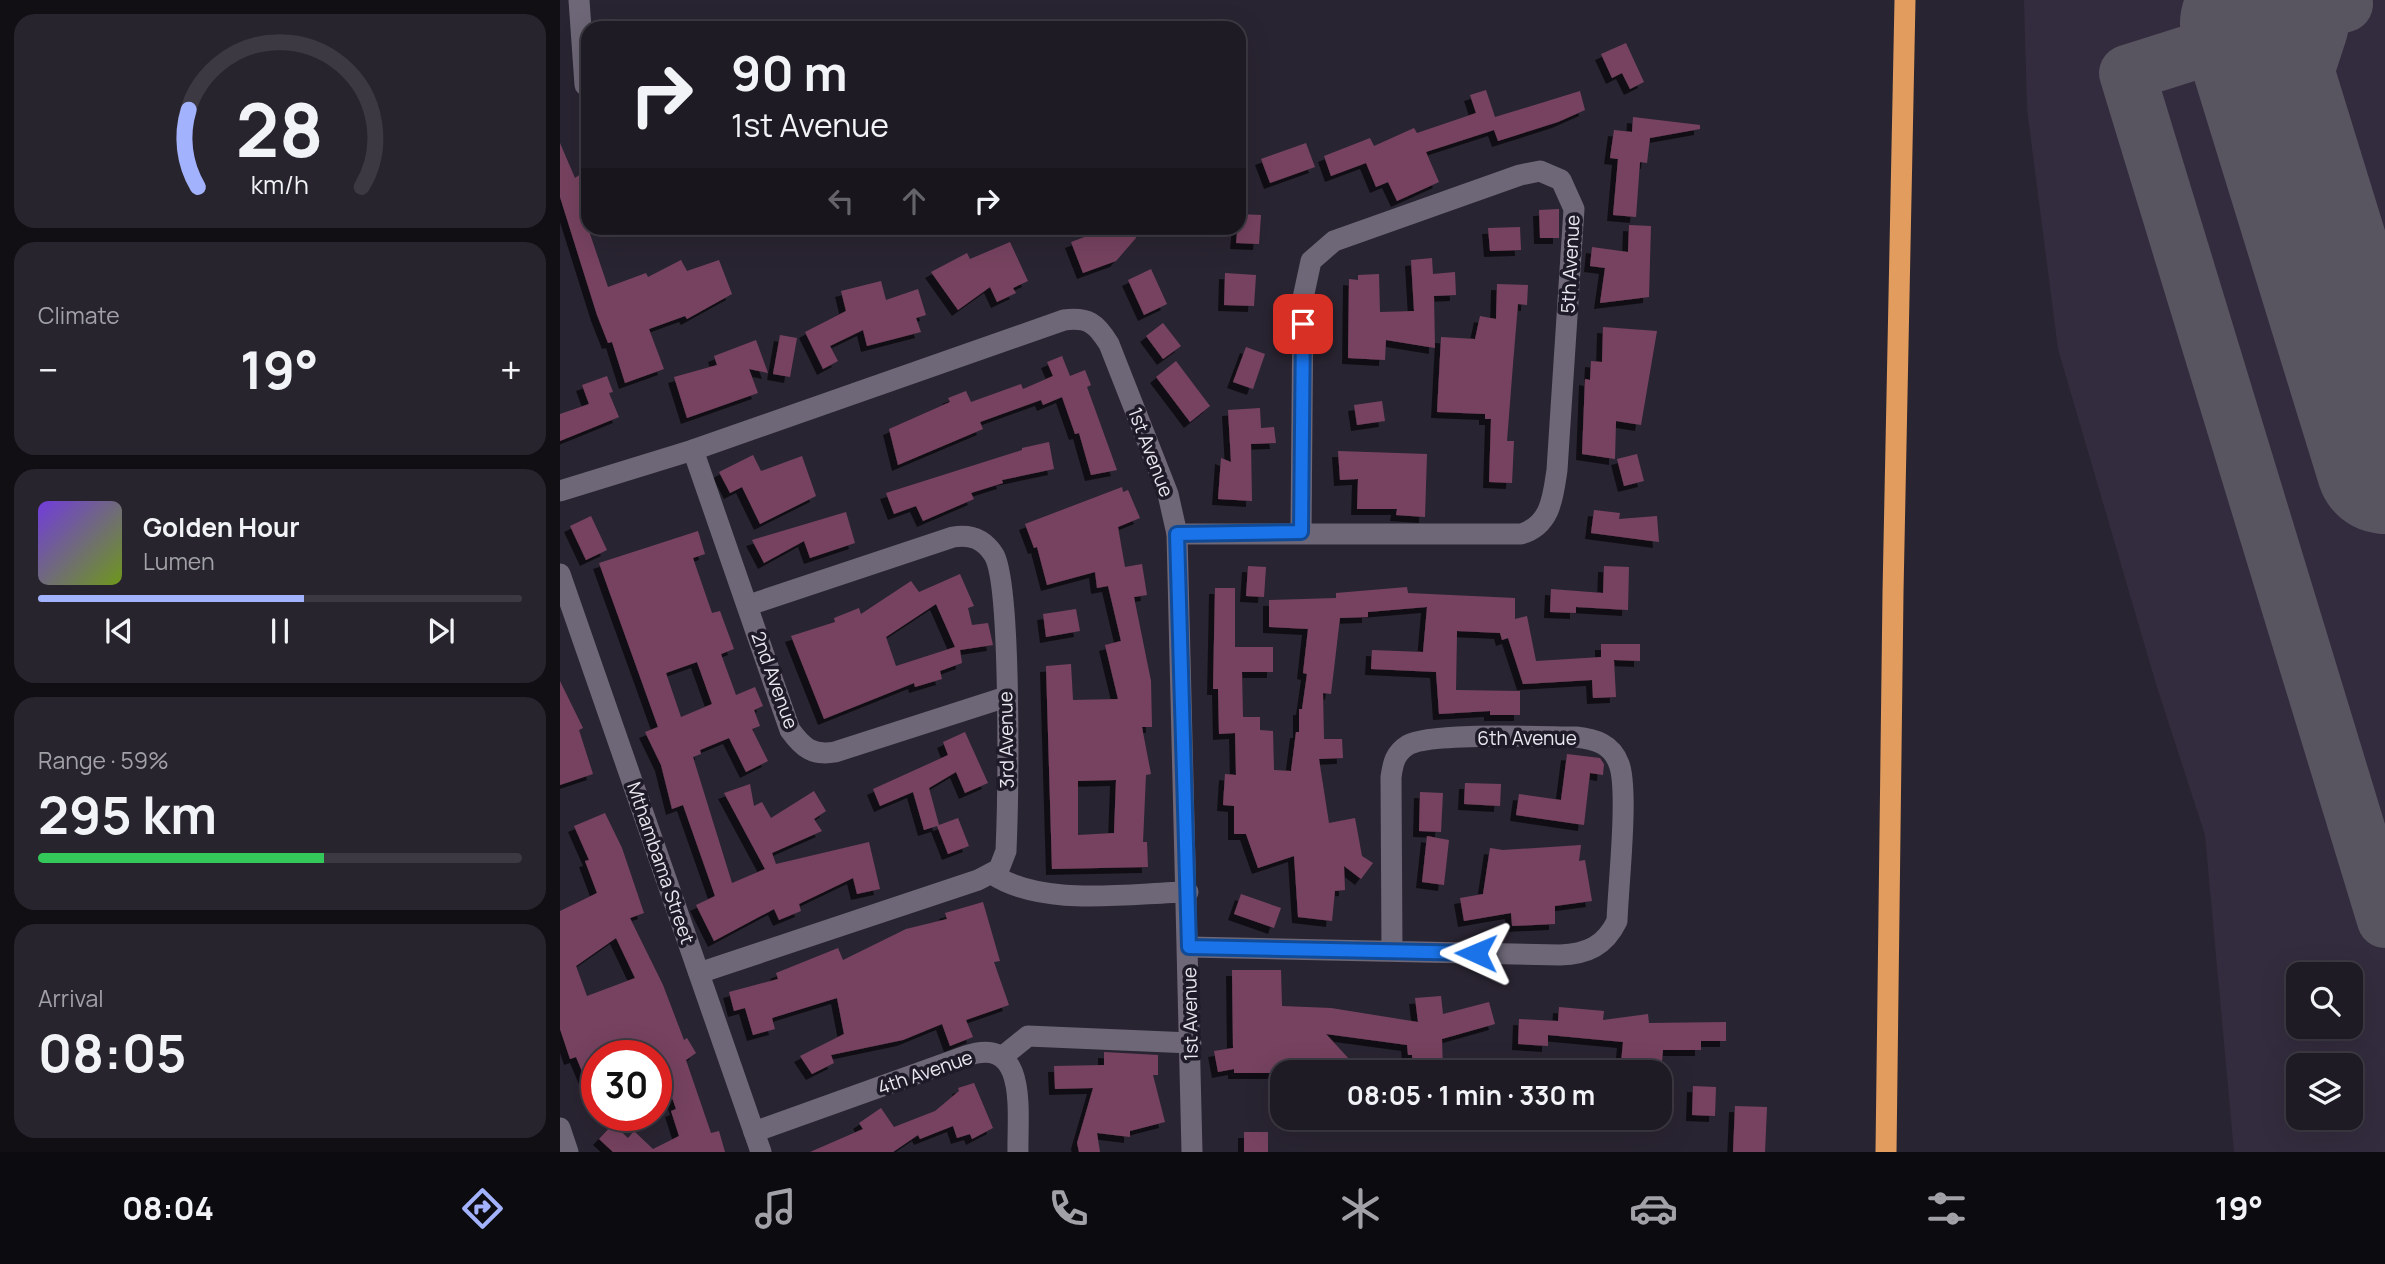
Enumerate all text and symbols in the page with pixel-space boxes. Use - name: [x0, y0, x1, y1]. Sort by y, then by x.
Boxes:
- text: 90 m: [731, 39, 848, 106]
- icon: right: [616, 49, 707, 140]
- text: 28: [236, 79, 324, 179]
- text: 1st Avenue: [731, 103, 889, 147]
- text: km/h: [251, 167, 309, 202]
- icon: left: [822, 182, 860, 220]
- icon: ahead: [895, 182, 933, 220]
- icon: right: [968, 182, 1006, 220]
- street label: 5th Avenue: [1554, 214, 1586, 314]
- pin: [1273, 294, 1333, 354]
- text: Climate: [38, 299, 120, 331]
- icon: arrive: [1284, 305, 1322, 343]
- text: 19°: [240, 334, 319, 405]
- text: −: [38, 343, 59, 395]
- text: +: [500, 343, 522, 395]
- street label: 1st Avenue: [1122, 404, 1180, 500]
- text: Golden Hour: [143, 509, 300, 545]
- text: Lumen: [143, 545, 215, 577]
- icon: previous: [100, 612, 138, 650]
- icon: pause: [261, 612, 299, 650]
- icon: next: [422, 612, 460, 650]
- street label: 2nd Avenue: [745, 628, 805, 732]
- street label: 3rd Avenue: [992, 691, 1020, 789]
- street label: 6th Avenue: [1477, 725, 1577, 751]
- text: Range · 59%: [38, 744, 169, 776]
- text: 295 km: [38, 779, 217, 850]
- street label: Mthambama Street: [621, 779, 701, 947]
- position arrow: [1439, 916, 1513, 990]
- map controls: [2286, 962, 2363, 1130]
- button: search: [2286, 962, 2363, 1039]
- street label: 1st Avenue: [1176, 967, 1204, 1061]
- text: Arrival: [38, 982, 104, 1014]
- text: 08:05: [38, 1017, 187, 1088]
- speed limit sign: 30: [581, 1040, 672, 1131]
- street label: 4th Avenue: [874, 1044, 976, 1100]
- button: layers: [2286, 1053, 2363, 1130]
- text: 08:05 · 1 min · 330 m: [1347, 1077, 1595, 1113]
- icon: directions: [458, 1184, 507, 1233]
- icon: music: [751, 1184, 800, 1233]
- icon: phone: [1044, 1184, 1093, 1233]
- icon: climate: [1336, 1184, 1385, 1233]
- icon: car: [1629, 1184, 1678, 1233]
- icon: filters: [1922, 1184, 1971, 1233]
- text: 08:04: [122, 1186, 214, 1230]
- text: 19°: [2215, 1186, 2263, 1230]

